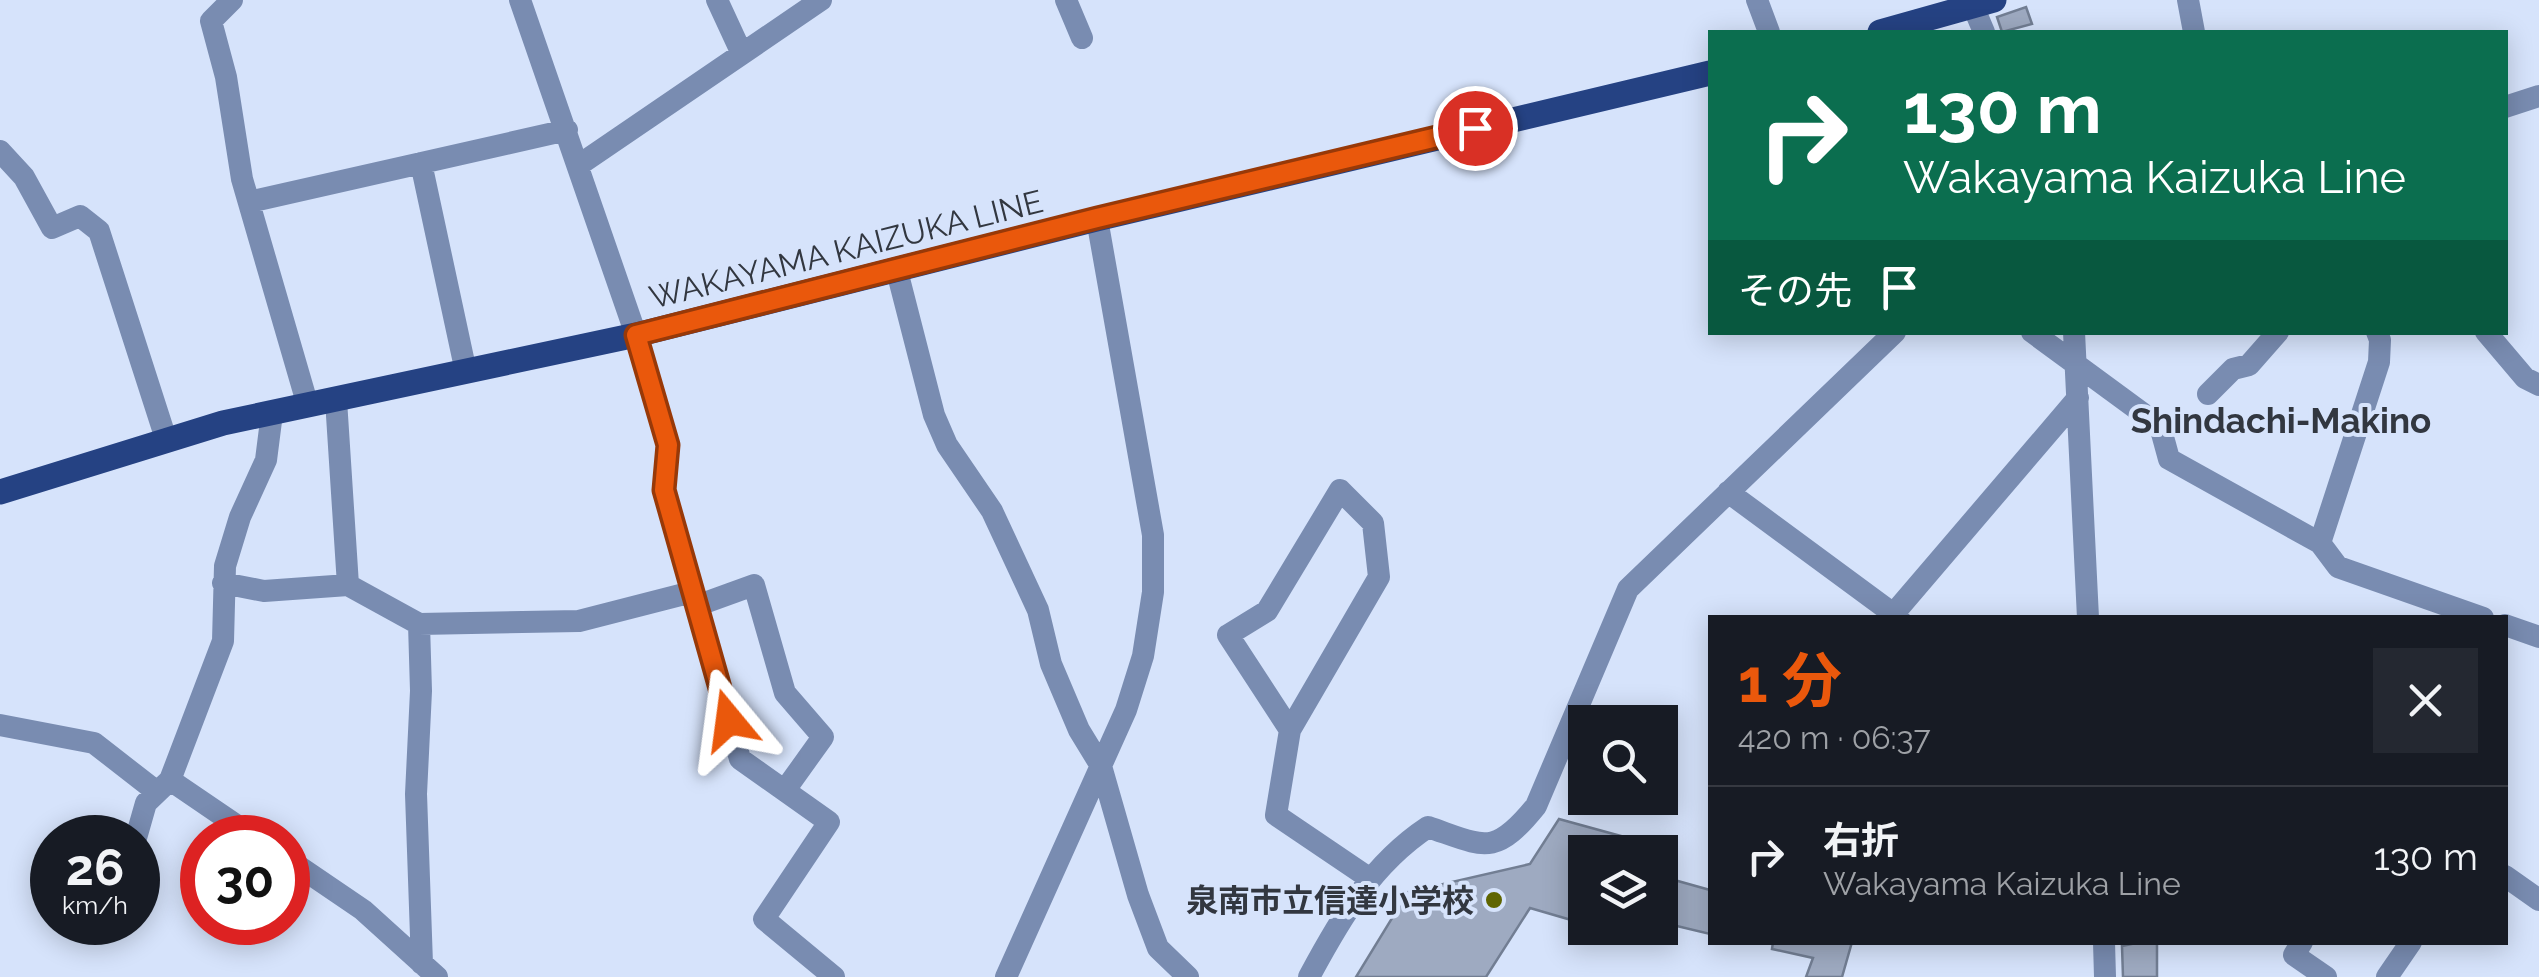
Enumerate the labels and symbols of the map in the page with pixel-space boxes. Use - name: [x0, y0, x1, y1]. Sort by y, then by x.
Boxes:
- pin: [1433, 86, 1518, 171]
- street label: WAKAYAMA KAIZUKA LINE: [645, 182, 1047, 316]
- district label: Shindachi-Makino: [2131, 400, 2431, 441]
- position arrow: [677, 668, 781, 772]
- speed limit sign: 30: [180, 815, 310, 945]
- place label: 泉南市立信達小学校: [1186, 882, 1474, 919]
- marker: 泉南市立信達小学校: [1483, 889, 1505, 911]

